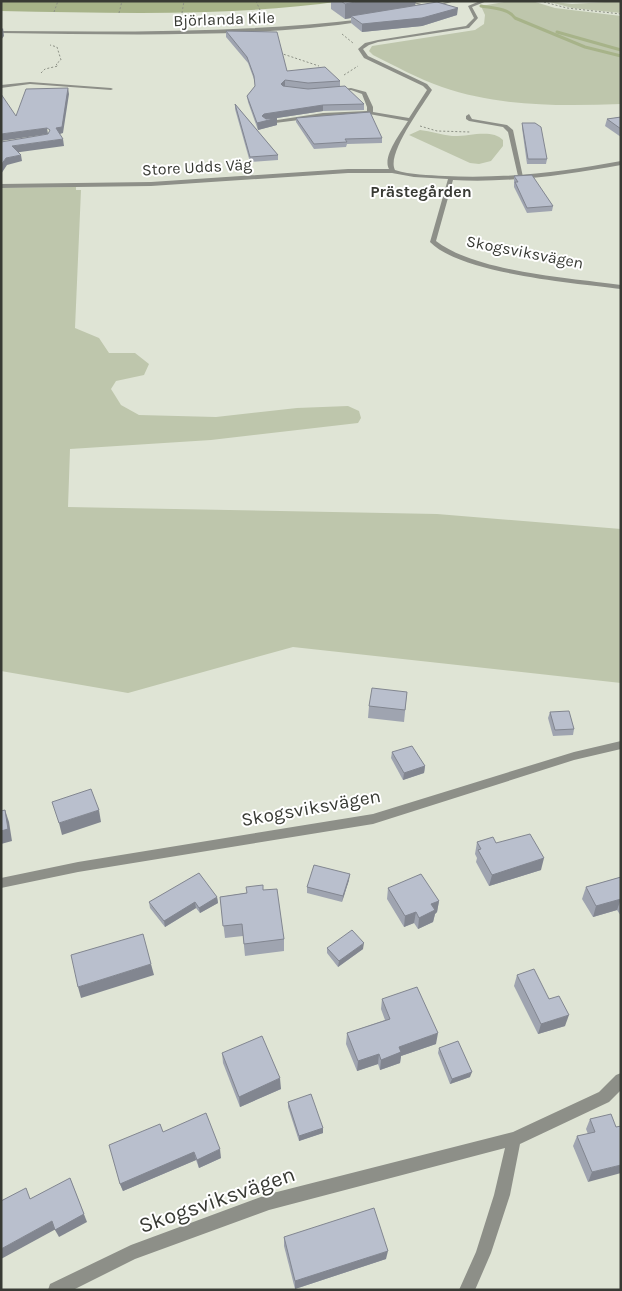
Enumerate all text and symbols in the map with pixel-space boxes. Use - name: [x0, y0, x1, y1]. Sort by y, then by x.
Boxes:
- street label: Björlanda Kile: [173, 8, 275, 30]
- street label: Store Udds Väg: [141, 155, 253, 179]
- district label: Prästegården: [370, 182, 472, 201]
- street label: Skogsviksvägen: [465, 231, 585, 273]
- street label: Skogsviksvägen: [240, 785, 382, 831]
- street label: Skogsviksvägen: [136, 1161, 298, 1239]

